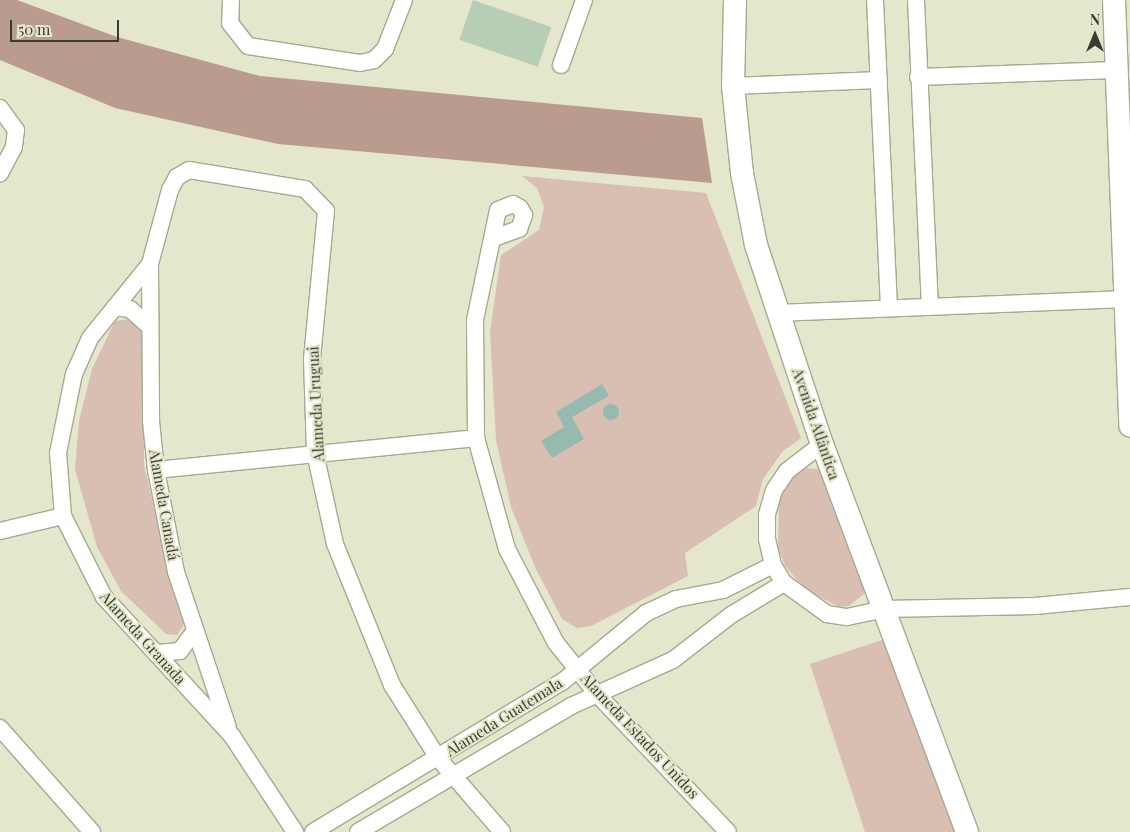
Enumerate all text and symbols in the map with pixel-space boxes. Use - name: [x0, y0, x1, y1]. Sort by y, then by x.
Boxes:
- scale bar: [12, 10, 121, 42]
- north arrow: [1070, 10, 1120, 60]
- text: N: [1090, 10, 1100, 29]
- text: 50 m: [18, 19, 50, 39]
- street label: Alameda Uruguai: [304, 346, 328, 462]
- street label: Avenida Atlântica: [788, 366, 844, 482]
- street label: Alameda Canadá: [145, 448, 183, 562]
- street label: Alameda Granada: [96, 588, 190, 688]
- street label: Alameda Estados Unidos: [577, 670, 703, 802]
- street label: Alameda Guatemala: [442, 674, 566, 760]

